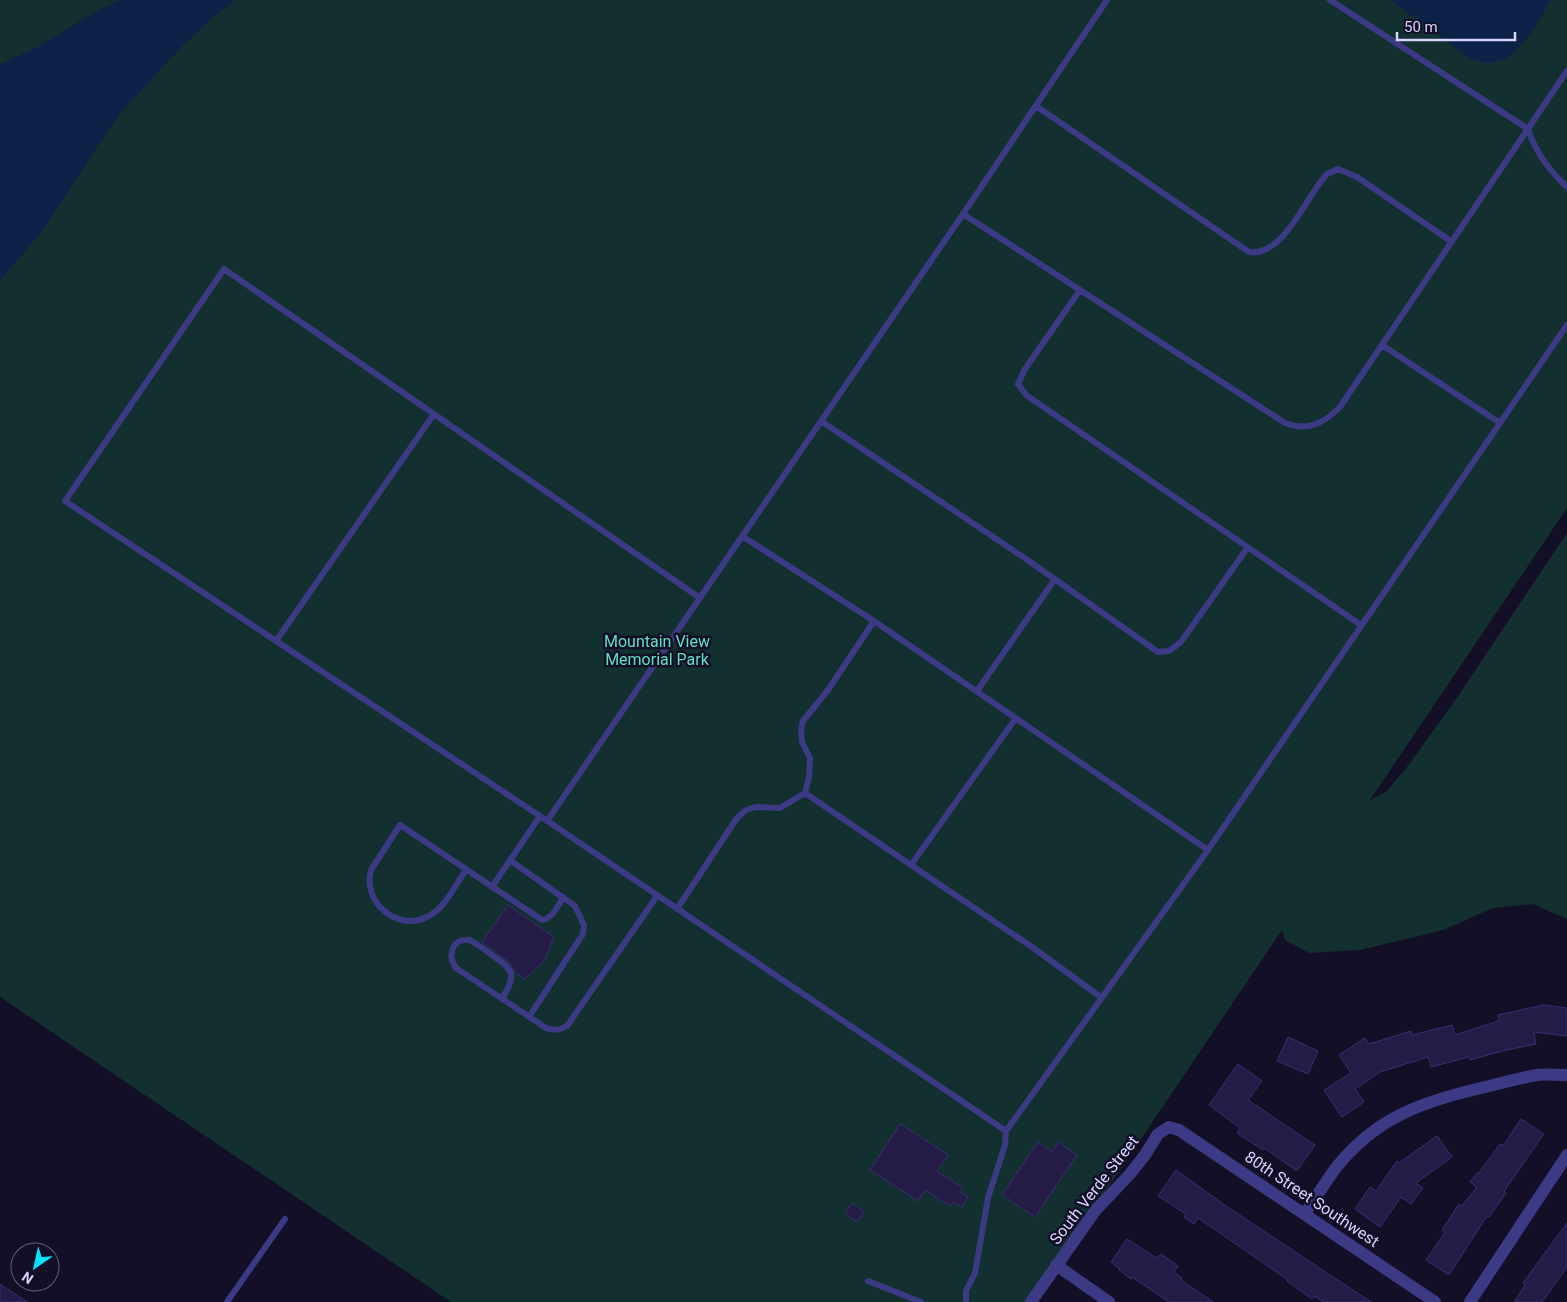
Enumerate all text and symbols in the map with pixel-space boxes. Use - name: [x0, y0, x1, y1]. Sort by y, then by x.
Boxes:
- scale bar: [1397, 10, 1514, 42]
- text: 50 m: [1404, 18, 1438, 36]
- park label: Mountain View Memorial Park: [604, 632, 710, 669]
- street label: South Verde Street: [1046, 1132, 1142, 1248]
- street label: 80th Street Southwest: [1241, 1147, 1383, 1251]
- north arrow: [10, 1242, 60, 1292]
- text: N: [19, 1268, 36, 1287]

